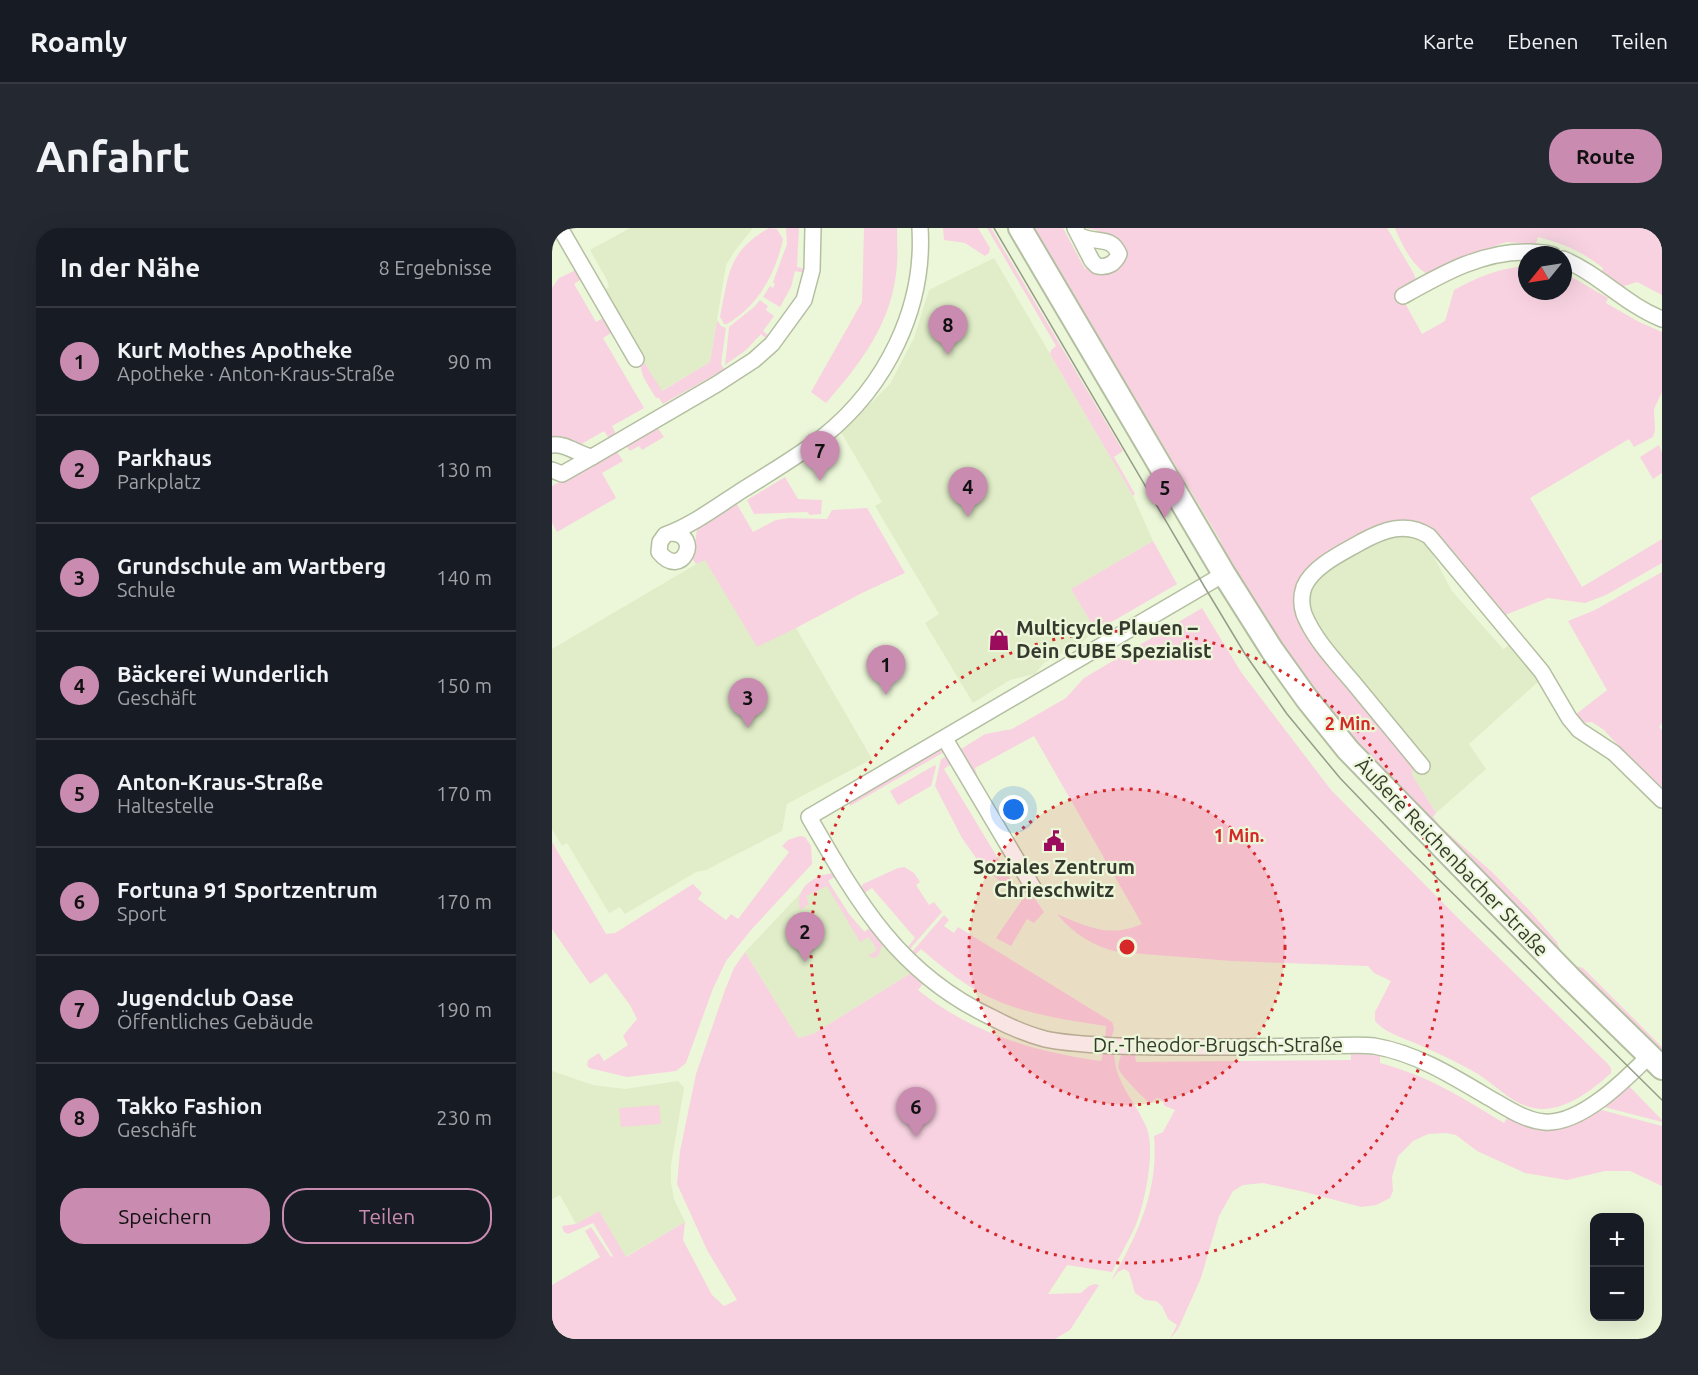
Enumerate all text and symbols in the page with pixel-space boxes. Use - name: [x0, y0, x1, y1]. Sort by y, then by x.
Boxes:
- text: Roamly: [30, 26, 127, 57]
- text: Karte: [1423, 29, 1474, 53]
- text: Ebenen: [1507, 29, 1579, 53]
- text: Teilen: [1612, 29, 1668, 53]
- button: Route: [1549, 129, 1662, 183]
- text: Anfahrt: [36, 133, 190, 180]
- north arrow: [1518, 246, 1572, 300]
- text: In der Nähe: [60, 253, 200, 282]
- text: 8 Ergebnisse: [378, 256, 492, 279]
- pin: 8: [928, 306, 968, 355]
- text: Kurt Mothes Apotheke: [117, 337, 352, 362]
- text: 1: [74, 350, 85, 373]
- text: 90 m: [448, 350, 492, 373]
- text: Apotheke · Anton-Kraus-Straße: [117, 362, 395, 385]
- pin: 7: [800, 432, 840, 481]
- text: Parkhaus: [117, 445, 212, 470]
- text: 2: [74, 458, 85, 481]
- text: 130 m: [436, 458, 492, 481]
- pin: 4: [948, 468, 988, 517]
- pin: 5: [1146, 468, 1184, 518]
- text: Parkplatz: [117, 470, 201, 493]
- text: Grundschule am Wartberg: [117, 553, 386, 578]
- text: 3: [74, 566, 85, 589]
- text: 140 m: [436, 566, 492, 589]
- text: Schule: [117, 578, 176, 601]
- place label: Multicycle Plauen – Dein CUBE Spezialist: [1016, 616, 1212, 662]
- shop icon: Multicycle Plauen – Dein CUBE Spezialist: [987, 628, 1011, 652]
- pin: 1: [866, 646, 906, 695]
- text: Bäckerei Wunderlich: [117, 661, 329, 686]
- text: 4: [74, 674, 85, 697]
- text: 150 m: [436, 674, 492, 697]
- pin: 3: [728, 678, 768, 728]
- text: Geschäft: [117, 686, 196, 709]
- text: 2 Min.: [1325, 713, 1375, 733]
- street label: Äußere Reichenbacher Straße: [1351, 752, 1554, 961]
- text: Anton-Kraus-Straße: [117, 769, 323, 794]
- text: 5: [74, 782, 85, 805]
- text: 170 m: [436, 782, 492, 805]
- text: Haltestelle: [117, 794, 214, 817]
- your location: [999, 795, 1028, 824]
- text: 1 Min.: [1214, 825, 1264, 845]
- public building icon: Soziales Zentrum Chrieschwitz: [1042, 829, 1066, 853]
- place label: Soziales Zentrum Chrieschwitz: [973, 855, 1135, 901]
- text: Fortuna 91 Sportzentrum: [117, 877, 378, 902]
- text: 6: [74, 890, 85, 913]
- text: 170 m: [436, 890, 492, 913]
- text: Sport: [117, 902, 166, 925]
- pin: 2: [786, 912, 824, 962]
- centre of rings: [1117, 937, 1137, 957]
- text: Jugendclub Oase: [117, 985, 294, 1010]
- text: 7: [74, 998, 85, 1021]
- text: 190 m: [436, 998, 492, 1021]
- text: Öffentliches Gebäude: [117, 1010, 314, 1033]
- street label: Dr.-Theodor-Brugsch-Straße: [1093, 1033, 1343, 1056]
- pin: 6: [896, 1088, 936, 1137]
- text: Takko Fashion: [117, 1093, 262, 1118]
- text: 8: [74, 1106, 85, 1129]
- text: 230 m: [436, 1106, 492, 1129]
- text: Geschäft: [117, 1118, 196, 1141]
- button: Speichern: [60, 1188, 270, 1244]
- button: Teilen: [282, 1188, 492, 1244]
- map controls: [1590, 1213, 1644, 1321]
- button: +: [1590, 1213, 1644, 1267]
- button: −: [1590, 1267, 1644, 1321]

